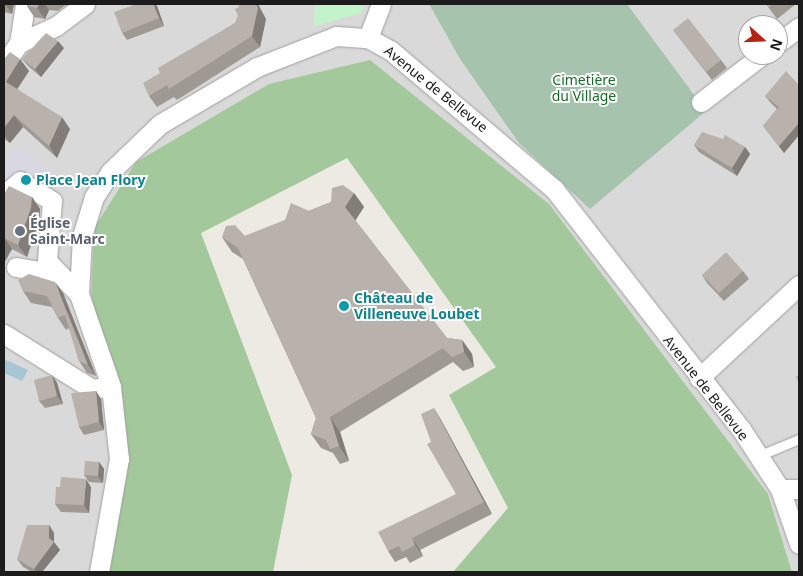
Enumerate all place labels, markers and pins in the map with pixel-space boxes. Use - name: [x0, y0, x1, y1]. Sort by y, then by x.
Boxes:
- place label: Place Jean Flory: [36, 172, 145, 188]
- marker: Place Jean Flory: [20, 174, 32, 186]
- place label: Église Saint-Marc: [30, 215, 105, 248]
- marker: Église Saint-Marc: [14, 225, 26, 237]
- place label: Château de Villeneuve Loubet: [354, 290, 479, 322]
- marker: Château de Villeneuve Loubet: [338, 300, 350, 312]

